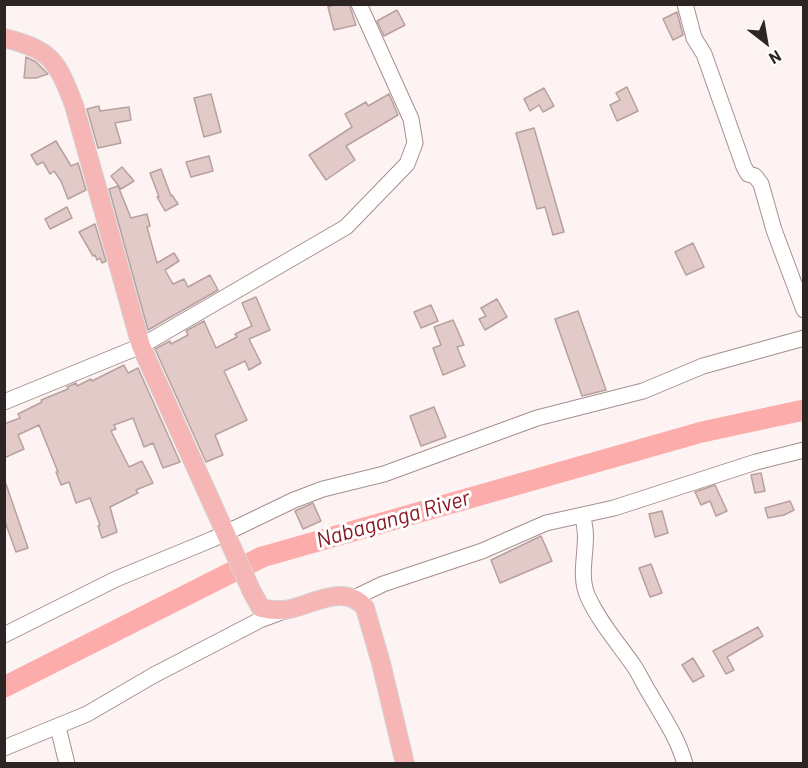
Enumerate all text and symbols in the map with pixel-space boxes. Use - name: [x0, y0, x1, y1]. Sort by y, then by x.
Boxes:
- north arrow: [736, 12, 796, 72]
- text: N: [766, 47, 785, 69]
- water label: Nabaganga River: [313, 484, 473, 554]

